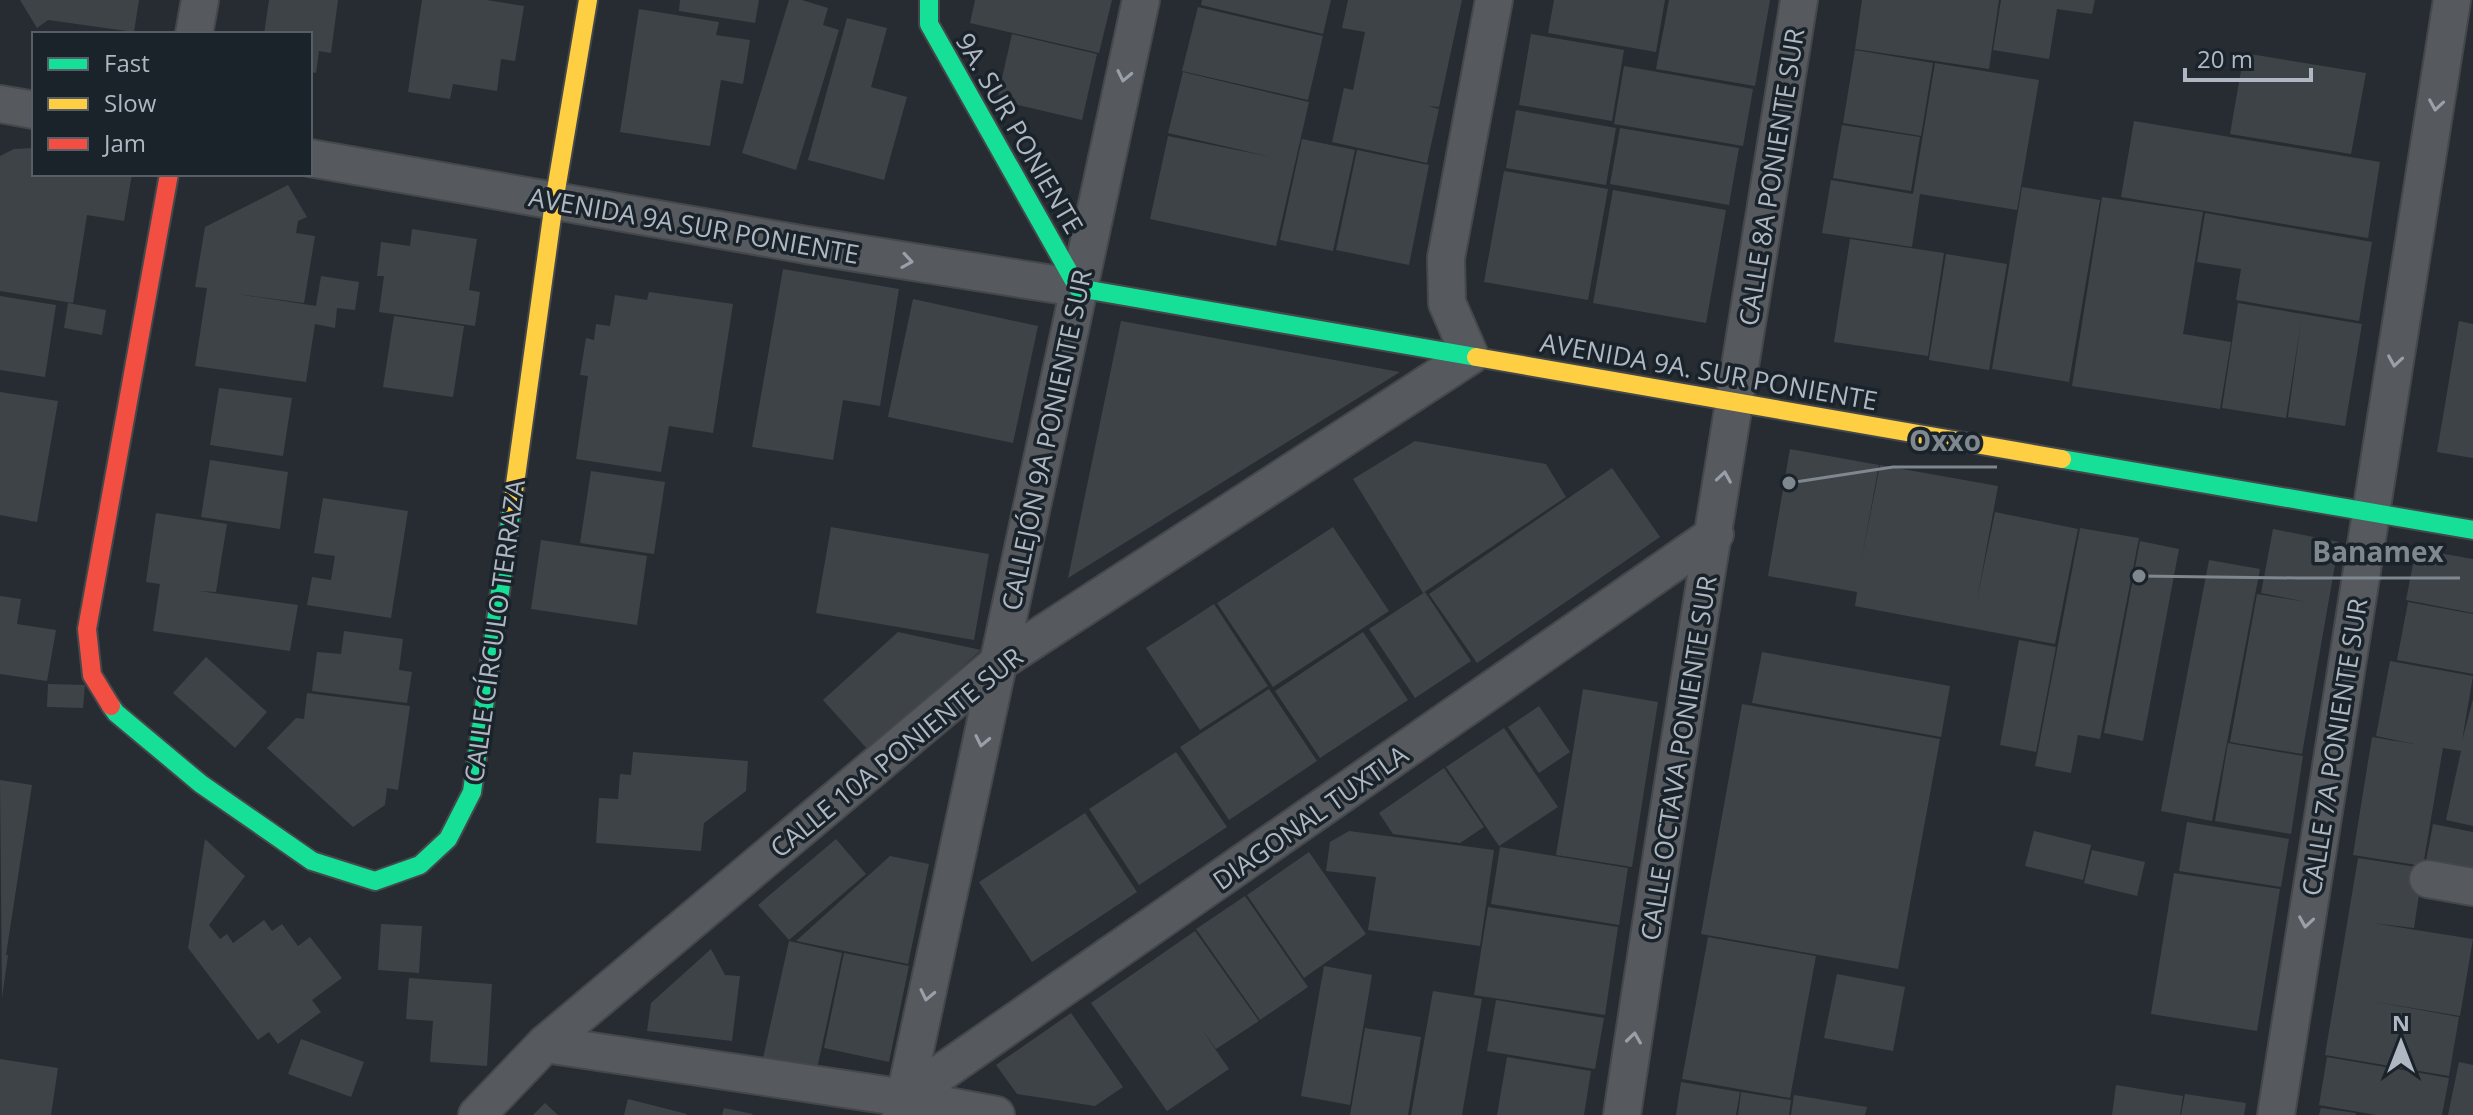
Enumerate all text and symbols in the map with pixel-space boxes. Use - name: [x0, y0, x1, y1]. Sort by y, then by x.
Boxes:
- street label: 9A. SUR PONIENTE: [948, 26, 1092, 240]
- street label: CALLE 8A PONIENTE SUR: [1730, 26, 1812, 328]
- legend: [32, 32, 312, 176]
- scale bar: [2185, 32, 2311, 82]
- text: 20 m: [2197, 42, 2253, 75]
- text: Fast: [104, 46, 150, 79]
- one-way arrow: [1116, 69, 1133, 83]
- text: Slow: [104, 86, 157, 119]
- one-way arrow: [2428, 98, 2445, 112]
- text: Jam: [102, 126, 146, 159]
- street label: AVENIDA 9A SUR PONIENTE: [526, 178, 862, 272]
- one-way arrow: [900, 252, 913, 269]
- street label: CALLEJÓN 9A PONIENTE SUR: [992, 266, 1100, 614]
- street label: AVENIDA 9A. SUR PONIENTE: [1538, 324, 1880, 418]
- one-way arrow: [2387, 355, 2404, 368]
- callout: Oxxo: [1893, 415, 1997, 467]
- text: Oxxo: [1909, 421, 1981, 459]
- one-way arrow: [1714, 470, 1731, 484]
- street label: CALLE CÍRCULO TERRAZA: [455, 477, 533, 785]
- callout: Banamex: [2297, 526, 2460, 578]
- text: Banamex: [2312, 532, 2444, 570]
- street label: CALLE OCTAVA PONIENTE SUR: [1631, 573, 1725, 943]
- street label: CALLE 7A PONIENTE SUR: [2293, 596, 2375, 898]
- street label: CALLE 10A PONIENTE SUR: [762, 639, 1030, 865]
- one-way arrow: [974, 734, 991, 748]
- street label: DIAGONAL TUXTLA: [1205, 736, 1415, 898]
- one-way arrow: [2298, 916, 2315, 929]
- one-way arrow: [919, 988, 936, 1002]
- north arrow: [2361, 1003, 2441, 1083]
- text: N: [2392, 1007, 2410, 1037]
- one-way arrow: [1625, 1031, 1642, 1045]

